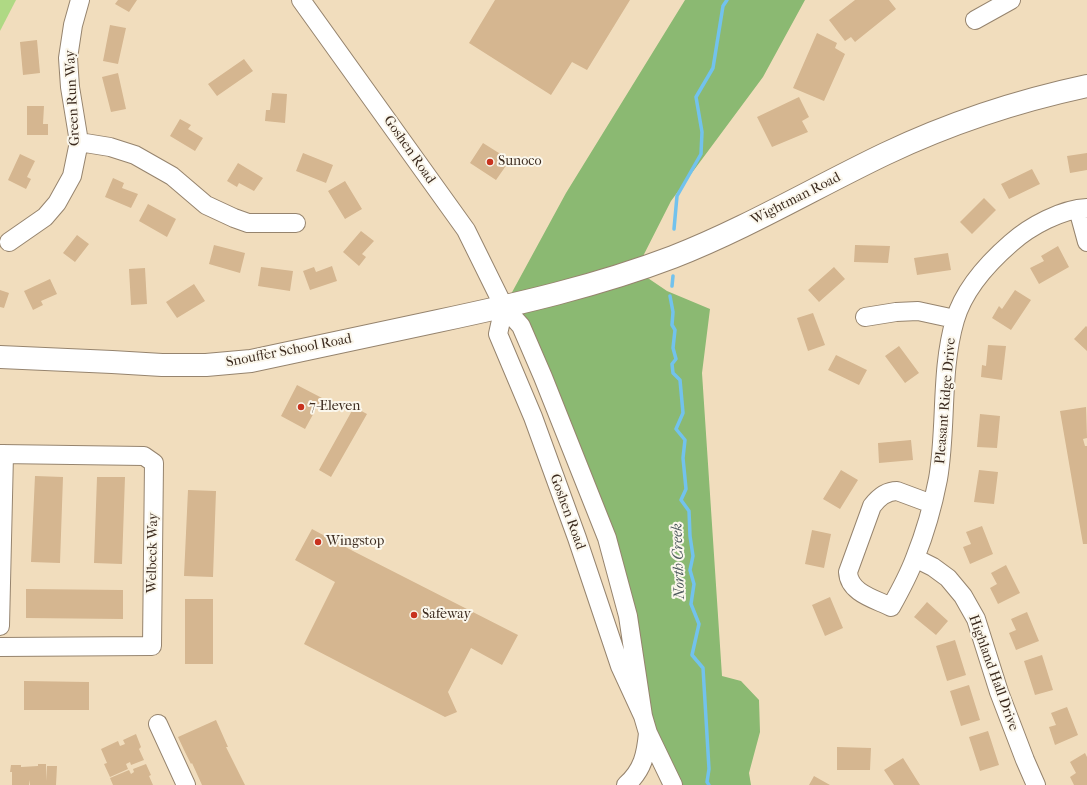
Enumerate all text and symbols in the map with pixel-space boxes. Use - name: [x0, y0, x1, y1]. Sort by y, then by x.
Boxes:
- street label: Green Run Way: [62, 50, 84, 146]
- street label: Goshen Road: [379, 113, 439, 187]
- place label: Sunoco: [498, 154, 542, 170]
- marker: Sunoco: [485, 157, 495, 167]
- street label: Wightman Road: [748, 169, 844, 229]
- street label: Snouffer School Road: [225, 331, 353, 371]
- street label: Pleasant Ridge Drive: [932, 337, 960, 465]
- place label: 7-Eleven: [309, 399, 360, 415]
- marker: 7-Eleven: [296, 402, 306, 412]
- street label: Goshen Road: [546, 472, 588, 552]
- street label: Welbeck Way: [144, 513, 162, 593]
- water label: North Creek: [669, 523, 689, 599]
- place label: Wingstop: [326, 534, 384, 550]
- marker: Wingstop: [313, 537, 323, 547]
- place label: Safeway: [422, 607, 471, 623]
- marker: Safeway: [409, 610, 419, 620]
- street label: Highland Hall Drive: [964, 613, 1022, 733]

